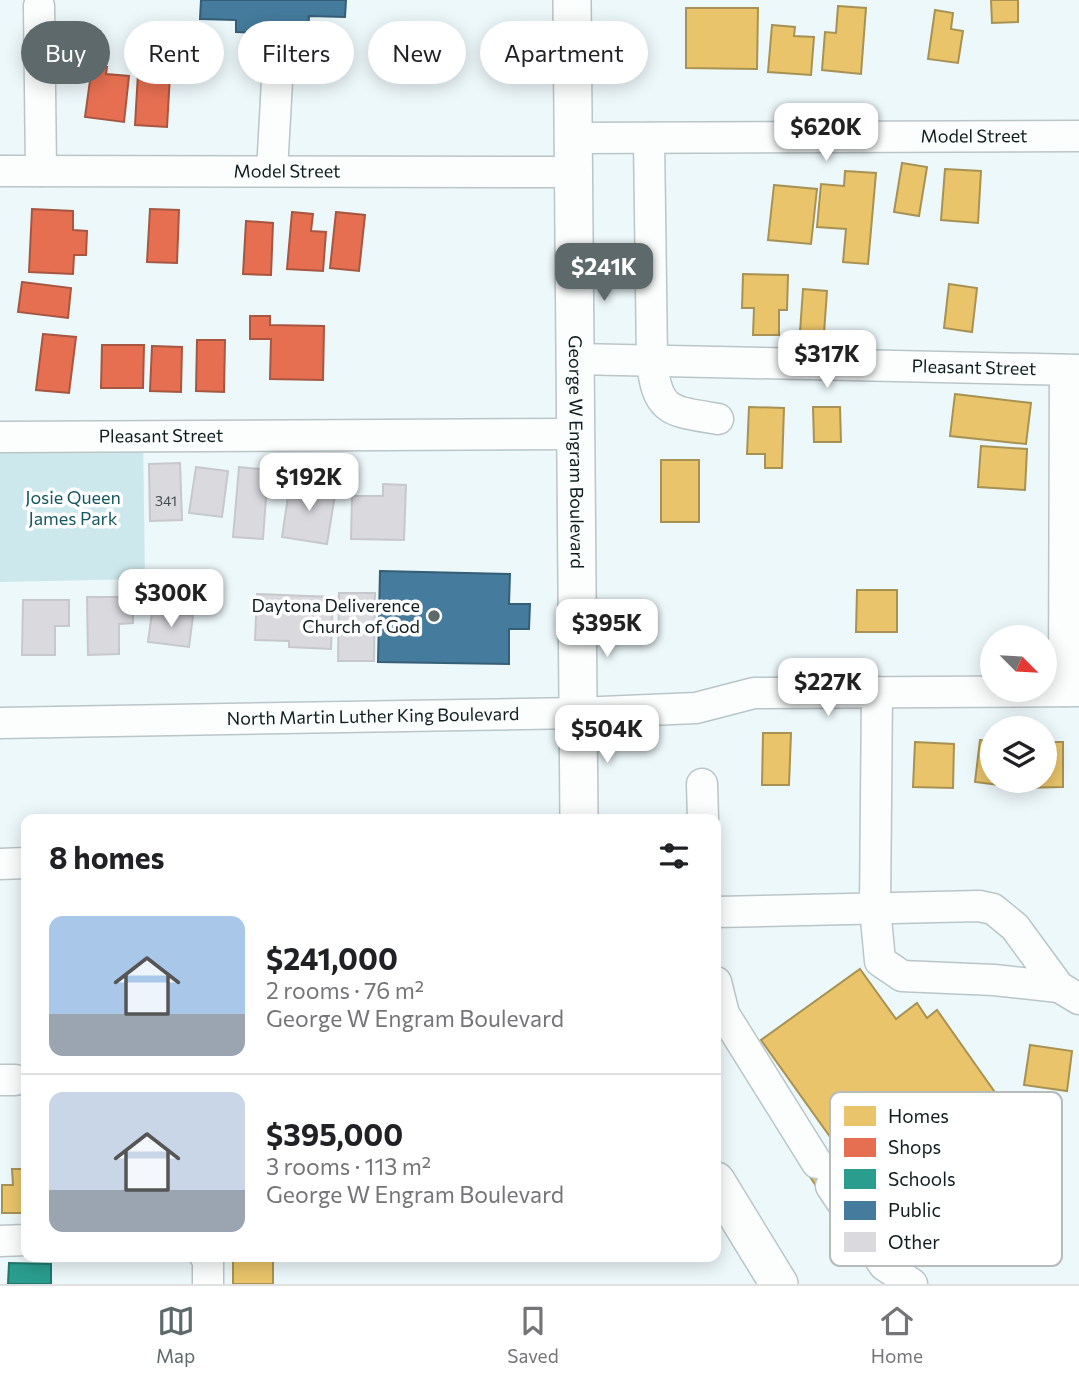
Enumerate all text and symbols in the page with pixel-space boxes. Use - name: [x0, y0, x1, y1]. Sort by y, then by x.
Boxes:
- chip: Buy: [21, 21, 110, 84]
- chip: Rent: [124, 21, 224, 84]
- chip: Filters: [238, 21, 354, 84]
- chip: New: [368, 21, 466, 84]
- chip: Apartment: [480, 21, 648, 84]
- pin: $620K: [777, 104, 875, 163]
- text: $620K: [790, 112, 862, 140]
- street label: Model Street: [921, 124, 1027, 147]
- street label: Model Street: [234, 159, 340, 182]
- pin: $241K: [555, 244, 653, 303]
- text: $241K: [571, 252, 637, 280]
- pin: $317K: [778, 330, 876, 390]
- street label: George W Engram Boulevard: [565, 335, 589, 569]
- text: $317K: [794, 339, 860, 367]
- street label: Pleasant Street: [911, 354, 1036, 379]
- street label: Pleasant Street: [99, 424, 223, 446]
- pin: $192K: [260, 454, 358, 513]
- text: $192K: [276, 462, 342, 490]
- park label: Josie Queen James Park: [25, 486, 121, 529]
- house number: 341: [155, 492, 177, 509]
- pin: $300K: [122, 570, 220, 629]
- text: $300K: [134, 578, 208, 606]
- place label: Daytona Deliverence Church of God: [252, 594, 420, 637]
- pin: $395K: [558, 600, 656, 659]
- marker: Daytona Deliverence Church of God: [426, 608, 442, 624]
- text: $395K: [572, 608, 642, 636]
- north arrow: [980, 625, 1057, 702]
- map controls: [980, 625, 1057, 793]
- pin: $227K: [779, 658, 877, 718]
- text: $227K: [794, 667, 862, 695]
- street label: North Martin Luther King Boulevard: [226, 702, 520, 729]
- pin: $504K: [558, 706, 656, 765]
- text: $504K: [571, 714, 643, 742]
- button: layers: [980, 716, 1057, 793]
- icon: filters: [655, 837, 693, 875]
- text: 8 homes: [49, 838, 165, 875]
- text: $241,000: [266, 939, 398, 976]
- icon: home: [105, 944, 189, 1028]
- text: 2 rooms · 76 m²: [266, 976, 424, 1004]
- text: George W Engram Boulevard: [266, 1004, 564, 1032]
- legend: [830, 1092, 1062, 1266]
- text: Homes: [888, 1104, 949, 1127]
- text: $395,000: [266, 1115, 403, 1152]
- icon: home: [105, 1120, 189, 1204]
- text: Shops: [888, 1135, 941, 1158]
- text: 3 rooms · 113 m²: [266, 1152, 431, 1180]
- text: Schools: [888, 1167, 956, 1190]
- text: George W Engram Boulevard: [266, 1180, 564, 1208]
- text: Public: [888, 1198, 941, 1221]
- text: Other: [888, 1230, 940, 1253]
- tab: Map: [156, 1302, 195, 1367]
- tab: Saved: [507, 1302, 559, 1367]
- tab: Home: [871, 1302, 923, 1367]

